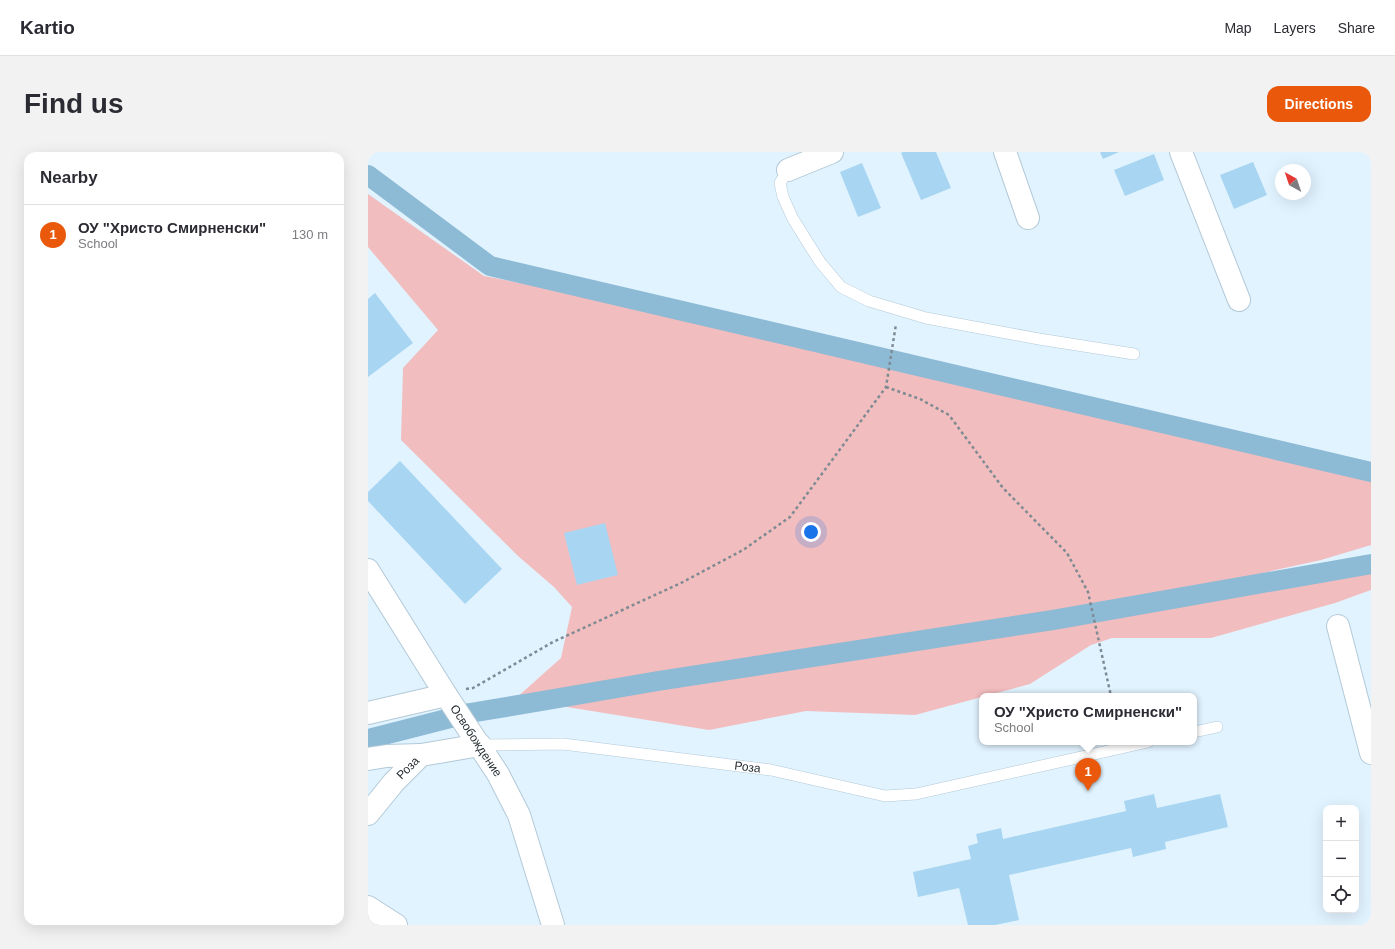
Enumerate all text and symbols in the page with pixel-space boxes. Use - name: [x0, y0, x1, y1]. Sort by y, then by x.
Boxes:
- text: Kartio: [20, 17, 75, 38]
- text: Map: [1224, 20, 1252, 36]
- text: Layers: [1274, 20, 1316, 36]
- text: Share: [1338, 20, 1375, 36]
- button: Directions: [1267, 86, 1371, 122]
- text: Find us: [24, 88, 124, 119]
- north arrow: [1275, 164, 1311, 200]
- text: Nearby: [40, 168, 98, 187]
- text: ОУ "Христо Смирненски": [78, 219, 266, 236]
- text: 1: [49, 227, 57, 242]
- text: 130 m: [292, 227, 328, 242]
- text: School: [78, 236, 118, 251]
- your location: [801, 522, 821, 542]
- popup: [979, 693, 1197, 745]
- street label: Освобождение: [447, 702, 505, 780]
- text: ОУ "Христо Смирненски": [994, 703, 1182, 720]
- text: School: [994, 720, 1034, 735]
- street label: Роза: [394, 754, 422, 782]
- street label: Роза: [734, 758, 762, 776]
- pin: 1: [1075, 758, 1101, 791]
- map controls: [1323, 805, 1359, 913]
- button: +: [1323, 805, 1359, 841]
- button: −: [1323, 841, 1359, 877]
- button: locate: [1323, 877, 1359, 913]

